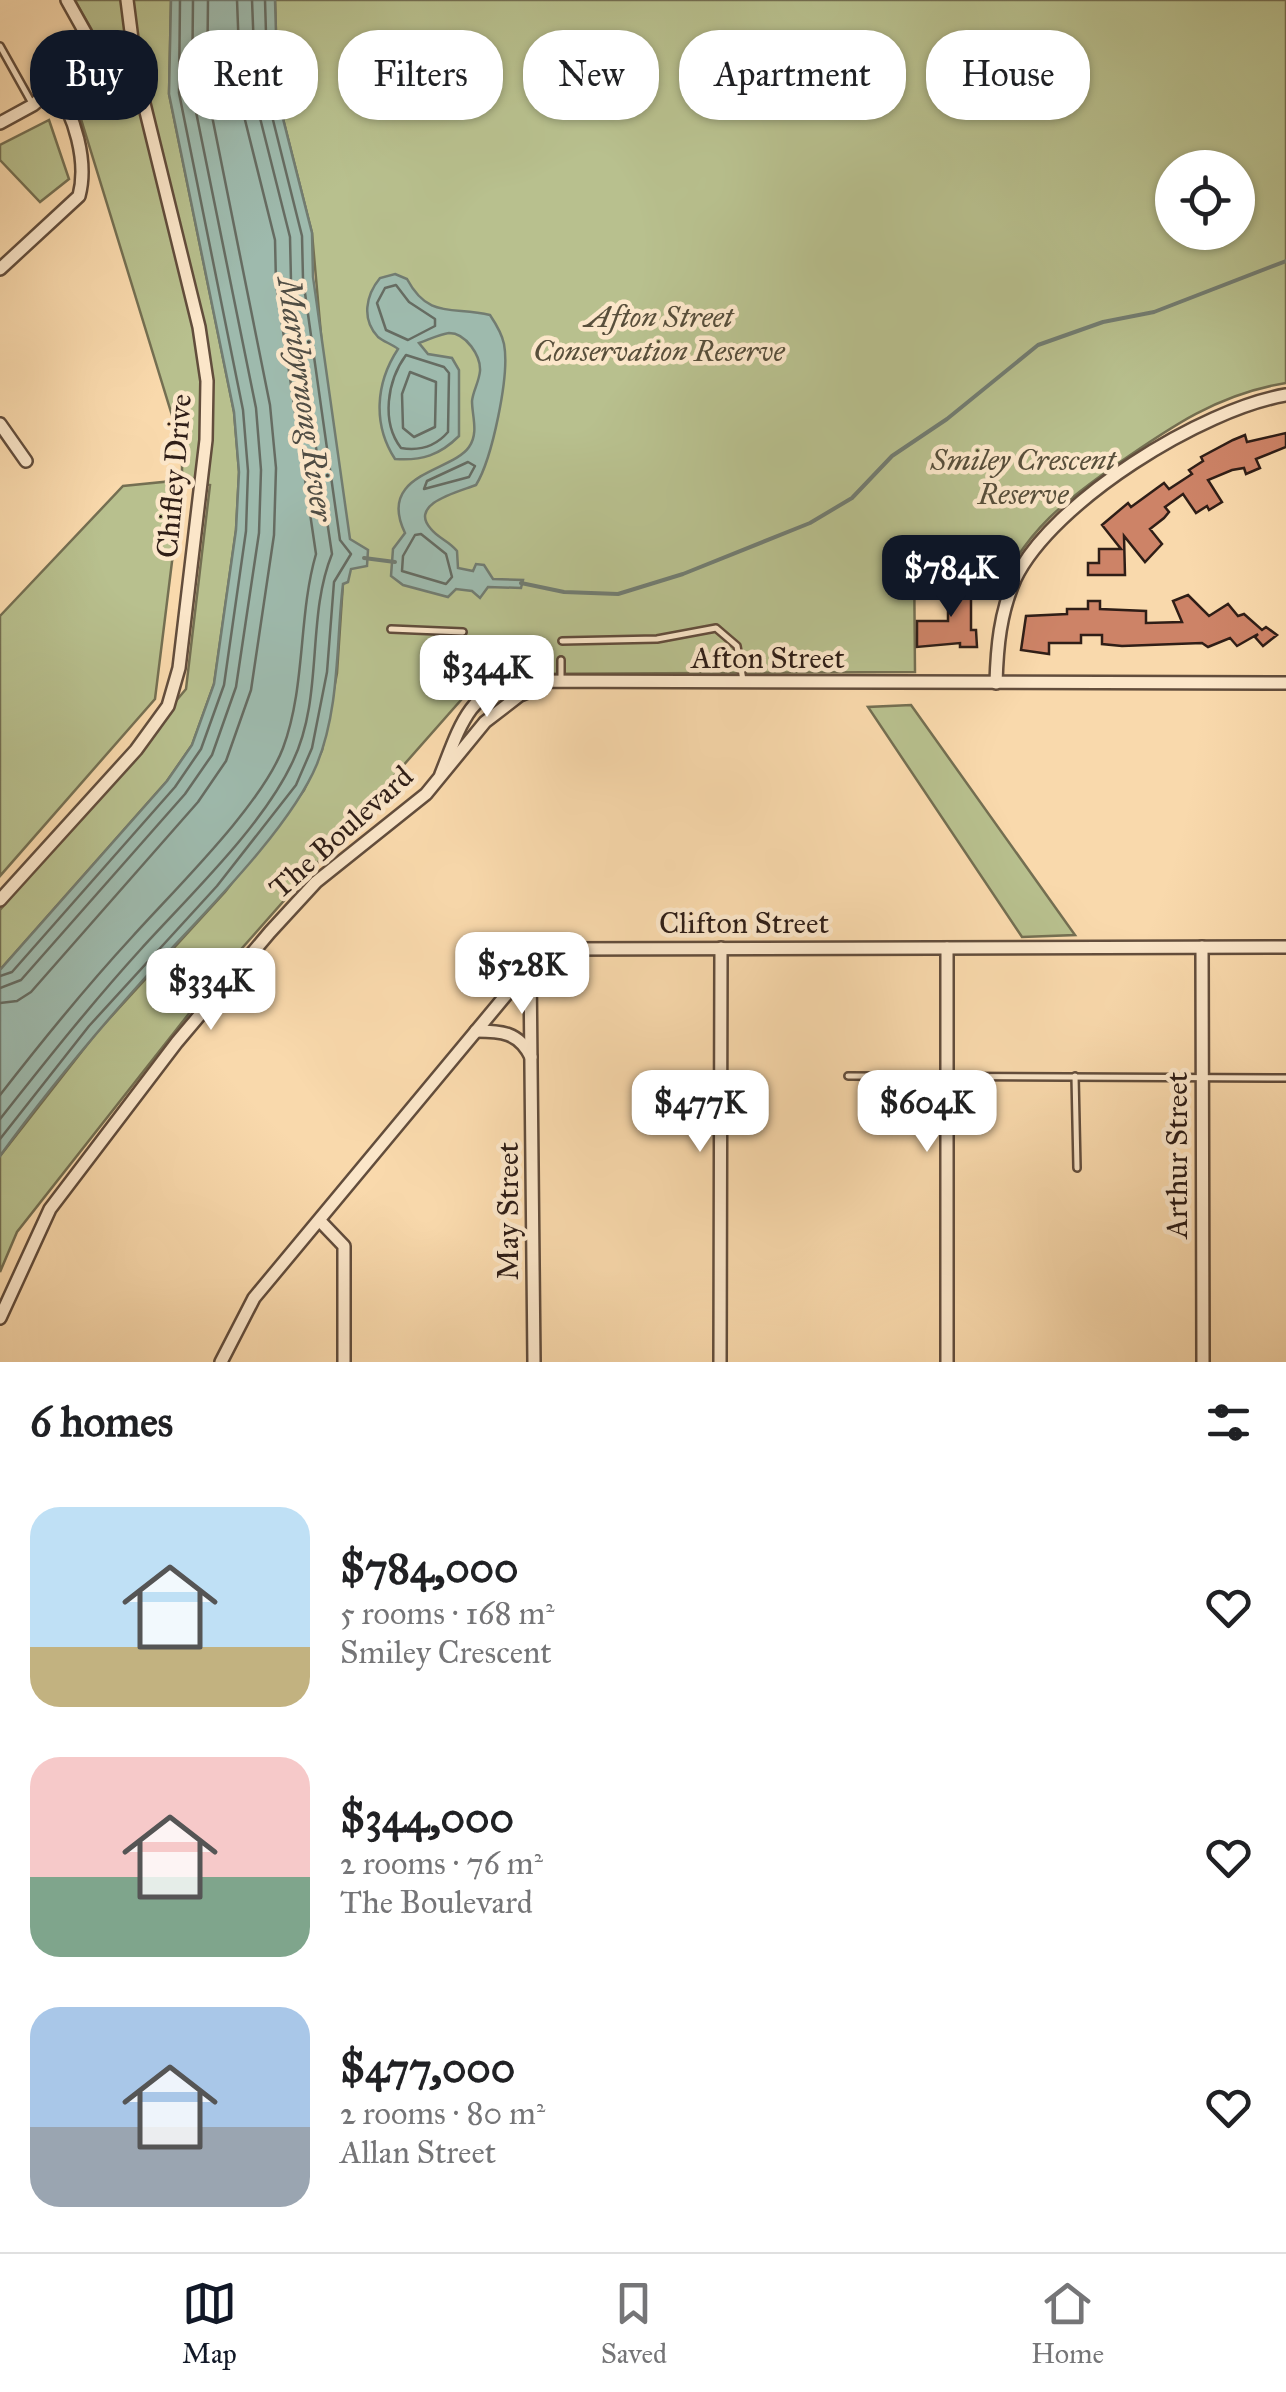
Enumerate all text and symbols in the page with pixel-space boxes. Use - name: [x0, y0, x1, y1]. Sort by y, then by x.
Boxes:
- chip: Buy: [30, 30, 158, 120]
- chip: Rent: [178, 30, 318, 120]
- chip: Filters: [338, 30, 503, 120]
- chip: New: [523, 30, 659, 120]
- chip: Apartment: [679, 30, 906, 120]
- chip: House: [926, 30, 1090, 120]
- map controls: [1155, 150, 1255, 250]
- button: locate: [1155, 150, 1255, 250]
- water label: Maribyrnong River: [269, 272, 342, 525]
- park label: Afton Street Conservation Reserve: [533, 299, 786, 369]
- street label: Chifley Drive: [149, 392, 199, 560]
- park label: Smiley Crescent Reserve: [930, 442, 1117, 512]
- pin: $784K: [881, 535, 1021, 620]
- text: $784K: [904, 548, 998, 587]
- pin: $344K: [417, 635, 557, 720]
- street label: Afton Street: [689, 640, 845, 676]
- text: $344K: [442, 648, 532, 687]
- street label: The Boulevard: [262, 758, 420, 906]
- street label: Clifton Street: [659, 905, 829, 941]
- pin: $528K: [452, 932, 592, 1017]
- text: $528K: [477, 945, 567, 984]
- pin: $334K: [141, 948, 281, 1033]
- text: $334K: [168, 961, 254, 1000]
- pin: $477K: [630, 1070, 770, 1155]
- pin: $604K: [857, 1070, 997, 1155]
- street label: Arthur Street: [1159, 1071, 1195, 1240]
- text: $477K: [654, 1083, 746, 1122]
- text: $604K: [880, 1083, 974, 1122]
- street label: May Street: [490, 1141, 526, 1280]
- icon: filters: [1201, 1395, 1256, 1450]
- text: 6 homes: [30, 1396, 173, 1448]
- text: $784,000: [340, 1542, 519, 1594]
- icon: home: [110, 1547, 230, 1667]
- icon: heart: [1201, 1580, 1256, 1635]
- text: 5 rooms · 168 m²: [340, 1594, 555, 1633]
- text: Smiley Crescent: [340, 1633, 552, 1672]
- text: $344,000: [340, 1792, 514, 1844]
- icon: home: [110, 1797, 230, 1917]
- icon: heart: [1201, 1830, 1256, 1885]
- text: 2 rooms · 76 m²: [340, 1844, 543, 1883]
- text: The Boulevard: [340, 1883, 533, 1922]
- text: $477,000: [340, 2042, 515, 2094]
- icon: home: [110, 2047, 230, 2167]
- icon: heart: [1201, 2080, 1256, 2135]
- text: 2 rooms · 80 m²: [340, 2094, 545, 2133]
- text: Allan Street: [340, 2133, 496, 2172]
- tab: Map: [182, 2276, 237, 2371]
- tab: Saved: [601, 2276, 667, 2371]
- tab: Home: [1031, 2276, 1104, 2371]

